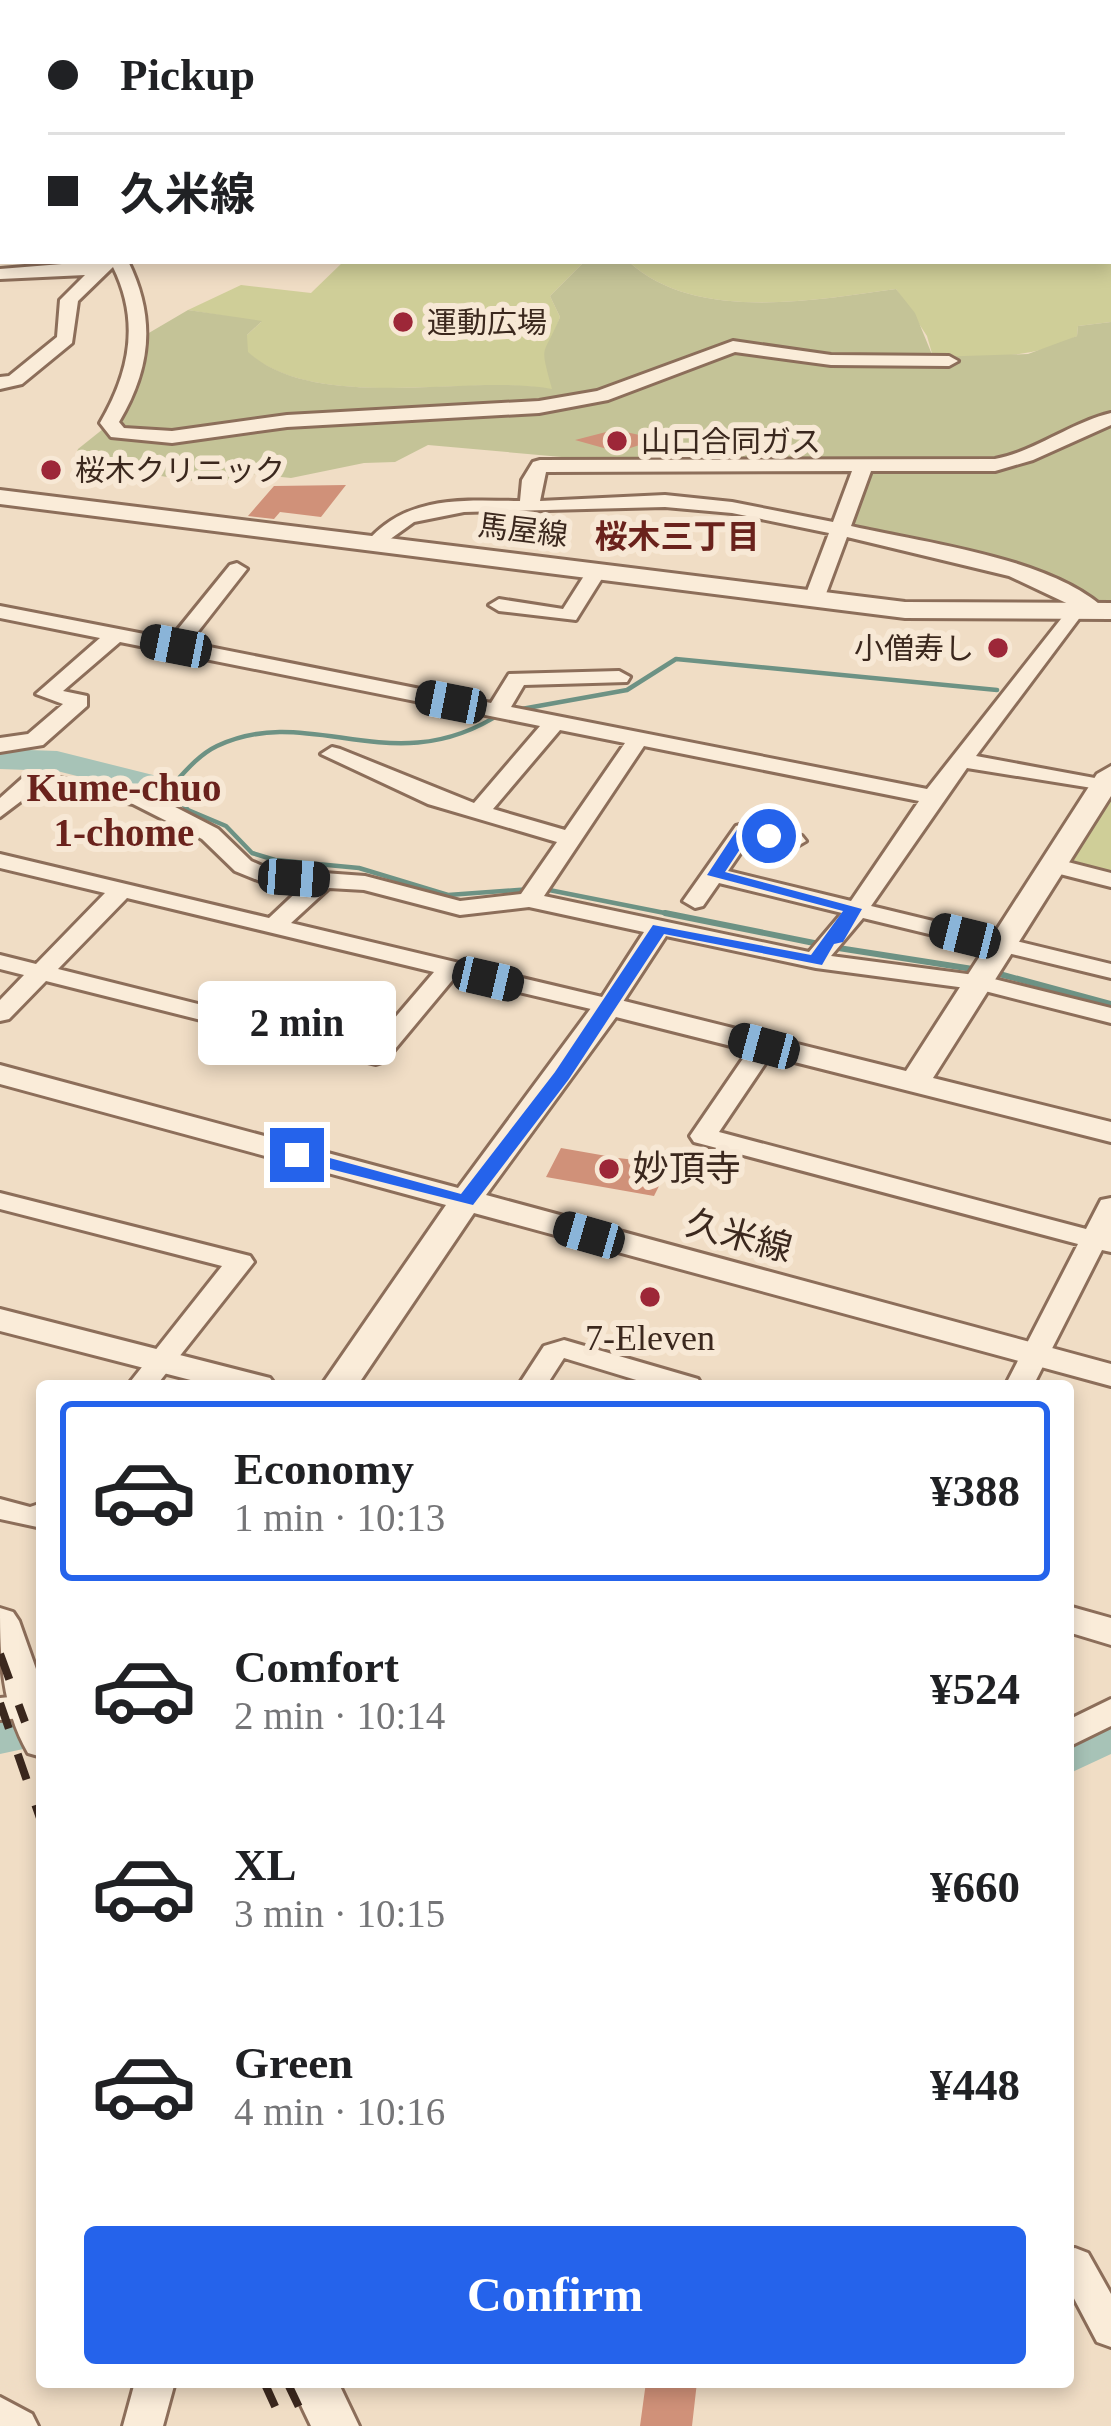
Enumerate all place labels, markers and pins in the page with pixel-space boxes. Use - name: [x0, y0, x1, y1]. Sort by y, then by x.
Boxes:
- place label: 運動広場: [427, 306, 547, 339]
- marker: 運動広場: [390, 309, 416, 335]
- place label: 山口合同ガス: [641, 425, 821, 458]
- marker: 山口合同ガス: [604, 428, 630, 454]
- place label: 桜木クリニック: [75, 454, 285, 487]
- marker: 桜木クリニック: [38, 457, 64, 483]
- place label: 小僧寿し: [854, 632, 974, 665]
- marker: 小僧寿し: [985, 635, 1011, 661]
- place label: 妙頂寺: [633, 1149, 741, 1189]
- marker: 妙頂寺: [596, 1156, 622, 1182]
- marker: 7-Eleven: [637, 1284, 663, 1310]
- place label: 7-Eleven: [585, 1318, 715, 1358]

